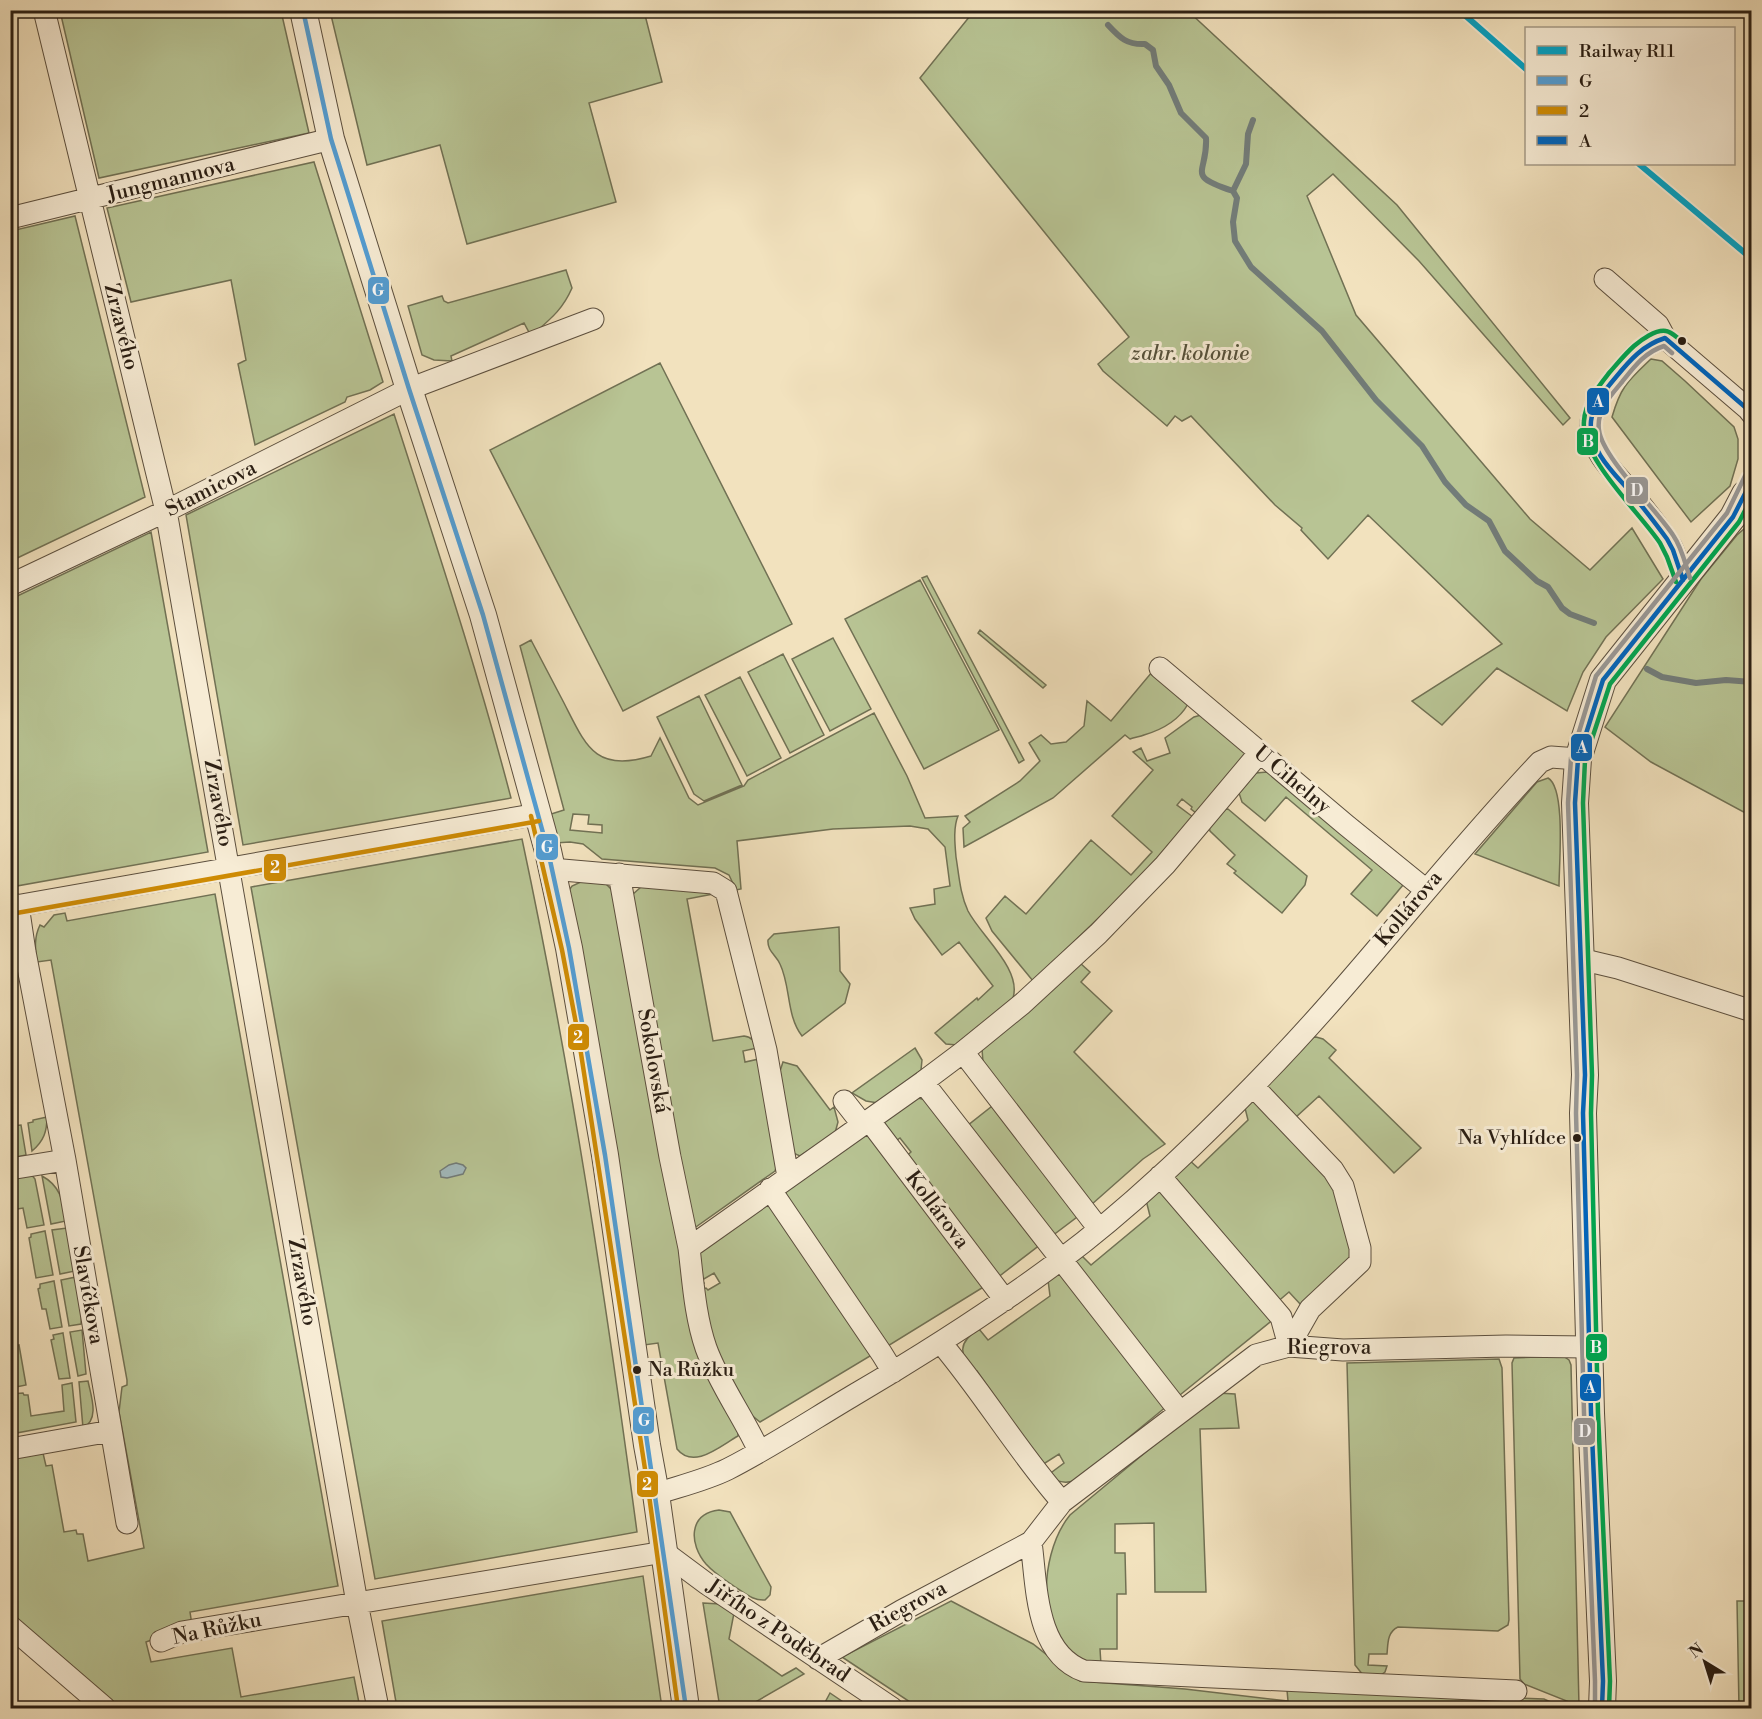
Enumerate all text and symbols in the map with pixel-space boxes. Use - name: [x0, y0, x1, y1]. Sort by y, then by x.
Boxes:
- legend: [1525, 27, 1735, 165]
- text: Railway R11: [1579, 40, 1675, 63]
- text: G: [1579, 70, 1593, 93]
- text: 2: [1579, 100, 1589, 123]
- text: A: [1578, 130, 1592, 153]
- street label: Jungmannova: [103, 151, 238, 209]
- line badge: G: [367, 276, 390, 305]
- street label: Zrzavého: [98, 281, 144, 373]
- text: G: [372, 281, 385, 301]
- unlabelled marker: [1676, 335, 1688, 347]
- park label: zahr. kolonie: [1131, 341, 1249, 367]
- line badge: A: [1586, 387, 1610, 416]
- text: A: [1591, 392, 1604, 412]
- line badge: B: [1576, 427, 1599, 456]
- text: B: [1582, 432, 1594, 452]
- street label: Stamicova: [161, 455, 261, 523]
- line badge: D: [1625, 476, 1649, 505]
- text: D: [1631, 481, 1644, 501]
- line badge: A: [1570, 733, 1593, 762]
- text: A: [1575, 738, 1588, 758]
- street label: U Cihelny: [1248, 740, 1337, 820]
- street label: Zrzavého: [198, 757, 238, 849]
- line badge: G: [535, 833, 559, 861]
- text: G: [541, 838, 554, 858]
- line badge: 2: [263, 853, 287, 882]
- text: 2: [270, 858, 280, 878]
- street label: Kollárova: [1370, 865, 1449, 952]
- street label: Sokolovská: [631, 1007, 675, 1116]
- line badge: 2: [567, 1023, 590, 1051]
- text: 2: [573, 1028, 583, 1048]
- place label: Na Vyhlídce: [1458, 1126, 1566, 1151]
- marker: Na Vyhlídce: [1571, 1132, 1583, 1144]
- street label: Kollárova: [899, 1166, 975, 1255]
- street label: Zrzavého: [282, 1236, 322, 1328]
- street label: Slavíčkova: [67, 1244, 110, 1347]
- line badge: B: [1585, 1333, 1608, 1362]
- street label: Riegrova: [1287, 1335, 1372, 1361]
- text: B: [1590, 1338, 1602, 1358]
- place label: Na Růžku: [648, 1358, 735, 1383]
- marker: Na Růžku: [631, 1364, 643, 1376]
- line badge: A: [1579, 1373, 1602, 1402]
- text: A: [1583, 1378, 1596, 1398]
- line badge: G: [632, 1406, 655, 1435]
- text: G: [638, 1411, 651, 1431]
- line badge: D: [1573, 1417, 1596, 1446]
- text: D: [1579, 1422, 1592, 1442]
- line badge: 2: [636, 1470, 659, 1498]
- text: 2: [642, 1475, 652, 1495]
- street label: Jiřího z Poděbrad: [701, 1573, 854, 1688]
- street label: Riegrova: [865, 1575, 952, 1639]
- street label: Na Růžku: [170, 1607, 264, 1651]
- north arrow: [1675, 1632, 1735, 1692]
- text: N: [1685, 1639, 1708, 1663]

